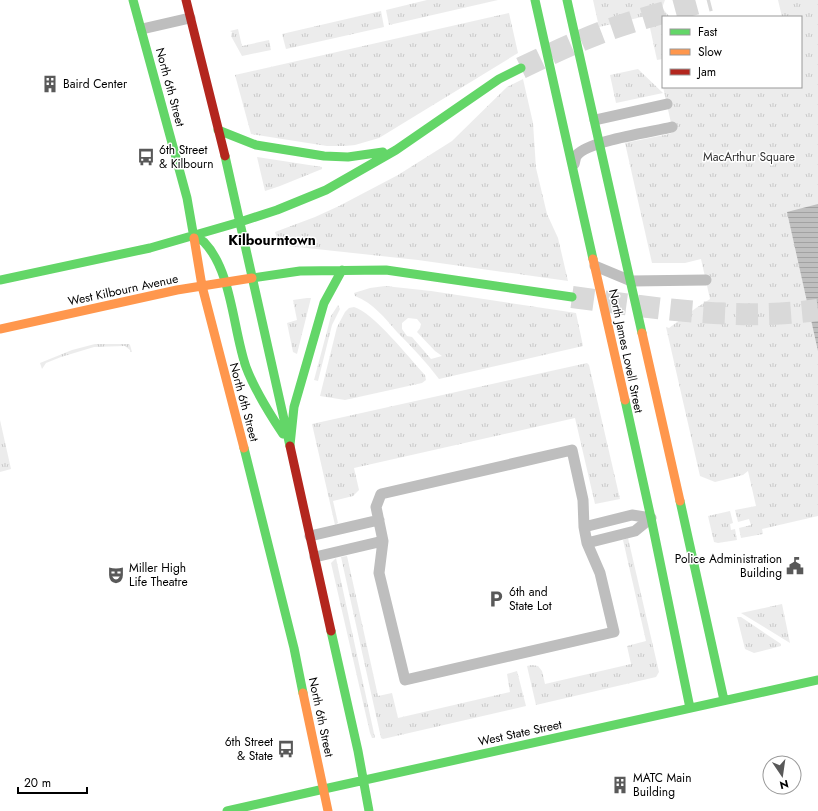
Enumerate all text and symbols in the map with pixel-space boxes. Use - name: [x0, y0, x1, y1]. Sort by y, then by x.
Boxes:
- legend: [662, 16, 802, 88]
- text: Fast: [698, 23, 717, 41]
- text: Slow: [698, 43, 723, 61]
- street label: North 6th Street: [151, 46, 189, 129]
- text: Jam: [696, 63, 716, 81]
- building icon: Baird Center: [40, 74, 60, 94]
- place label: Baird Center: [63, 75, 128, 93]
- place label: 6th Street & Kilbourn: [159, 141, 213, 173]
- bus stop icon: 6th Street & Kilbourn: [136, 147, 156, 167]
- park label: MacArthur Square: [703, 148, 795, 166]
- district label: Kilbourntown: [228, 230, 316, 250]
- street label: West Kilbourn Avenue: [66, 270, 180, 310]
- street label: North James Lovell Street: [604, 287, 648, 415]
- street label: North 6th Street: [225, 361, 263, 444]
- place label: Police Administration Building: [675, 550, 782, 582]
- public building icon: Police Administration Building: [785, 556, 805, 576]
- place label: Miller High Life Theatre: [129, 559, 188, 591]
- theatre icon: Miller High Life Theatre: [106, 565, 126, 585]
- place label: 6th and State Lot: [509, 583, 552, 615]
- parking icon: 6th and State Lot: [486, 589, 506, 609]
- street label: North 6th Street: [304, 675, 338, 759]
- street label: West State Street: [477, 715, 564, 751]
- place label: 6th Street & State: [225, 733, 273, 765]
- bus stop icon: 6th Street & State: [276, 739, 296, 759]
- north arrow: [762, 755, 802, 795]
- scale bar: [18, 769, 87, 795]
- place label: MATC Main Building: [633, 769, 692, 801]
- text: 20 m: [24, 774, 51, 792]
- building icon: MATC Main Building: [610, 775, 630, 795]
- text: N: [778, 776, 790, 794]

